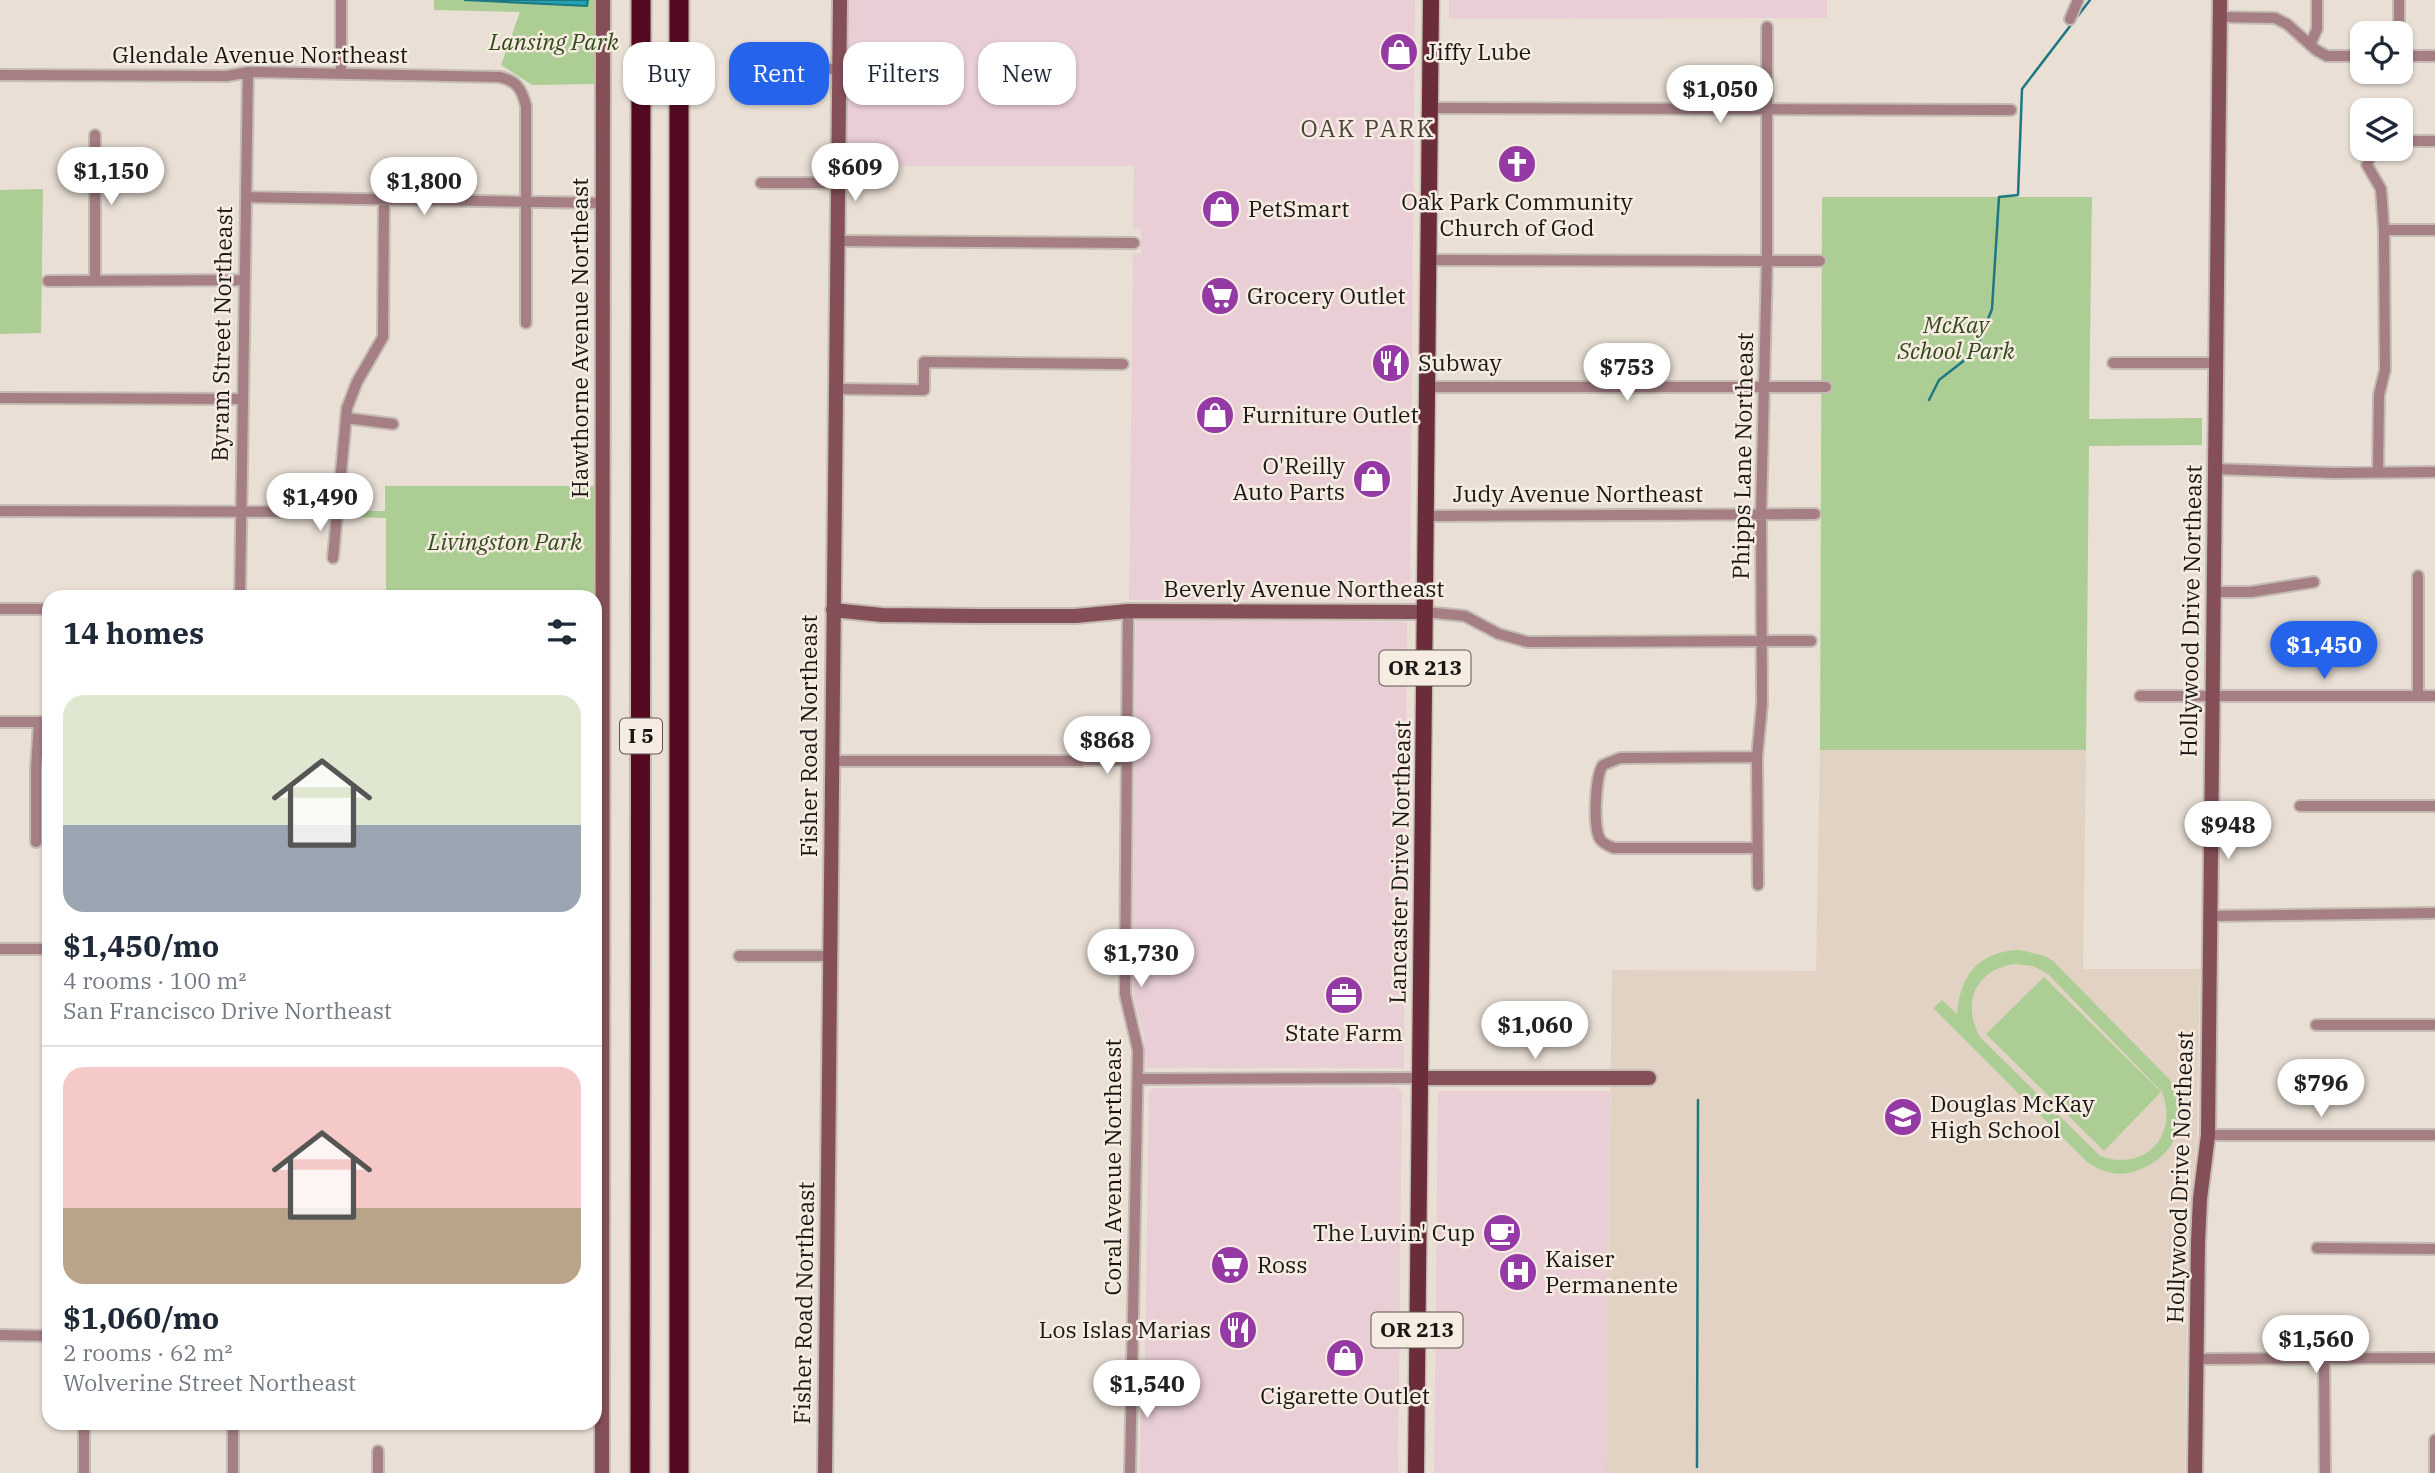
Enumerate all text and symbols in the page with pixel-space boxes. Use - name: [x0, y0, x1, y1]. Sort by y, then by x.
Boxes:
- map controls: [2350, 21, 2413, 161]
- button: locate: [2350, 21, 2413, 84]
- park label: Lansing Park: [488, 26, 620, 56]
- shop icon: Jiffy Lube: [1378, 31, 1420, 73]
- place label: Jiffy Lube: [1426, 36, 1531, 66]
- street label: Glendale Avenue Northeast: [112, 39, 408, 69]
- chip: Buy: [623, 42, 715, 105]
- chip: Rent: [729, 42, 829, 105]
- chip: Filters: [843, 42, 964, 105]
- chip: New: [978, 42, 1076, 105]
- pin: $1,050: [1663, 66, 1777, 125]
- text: $1,050: [1682, 73, 1758, 103]
- button: layers: [2350, 98, 2413, 161]
- district label: OAK PARK: [1300, 112, 1436, 144]
- church icon: Oak Park Community Church of God: [1496, 143, 1538, 185]
- pin: $609: [814, 144, 896, 203]
- pin: $1,150: [54, 148, 168, 207]
- text: $609: [827, 151, 883, 181]
- text: $1,150: [73, 155, 149, 185]
- pin: $1,800: [367, 158, 481, 217]
- text: $1,800: [386, 165, 462, 195]
- street label: Hawthorne Avenue Northeast: [564, 178, 594, 498]
- place label: Oak Park Community Church of God: [1401, 186, 1633, 242]
- shop icon: PetSmart: [1200, 188, 1242, 230]
- place label: PetSmart: [1248, 193, 1349, 223]
- street label: Byram Street Northeast: [204, 206, 238, 462]
- supermarket icon: Grocery Outlet: [1199, 275, 1241, 317]
- place label: Grocery Outlet: [1247, 280, 1406, 310]
- park label: McKay School Park: [1896, 309, 2015, 365]
- street label: Phipps Lane Northeast: [1725, 332, 1759, 580]
- restaurant icon: Subway: [1370, 342, 1412, 384]
- pin: $753: [1586, 344, 1668, 403]
- place label: Subway: [1418, 347, 1502, 377]
- text: $753: [1599, 351, 1655, 381]
- shop icon: Furniture Outlet: [1194, 394, 1236, 436]
- place label: Furniture Outlet: [1242, 399, 1419, 429]
- place label: O'Reilly Auto Parts: [1233, 450, 1346, 506]
- shop icon: O'Reilly Auto Parts: [1351, 458, 1393, 500]
- street label: Hollywood Drive Northeast: [2172, 465, 2208, 757]
- pin: $1,490: [263, 474, 377, 533]
- street label: Judy Avenue Northeast: [1453, 478, 1703, 508]
- text: $1,490: [282, 481, 358, 511]
- park label: Livingston Park: [427, 526, 583, 556]
- street label: Beverly Avenue Northeast: [1164, 573, 1444, 603]
- text: 14 homes: [63, 613, 204, 652]
- icon: filters: [543, 613, 581, 651]
- street label: Fisher Road Northeast: [793, 615, 823, 857]
- pin: $1,450: [2267, 622, 2381, 681]
- text: $1,450: [2286, 629, 2362, 659]
- road number: OR 213: [1380, 650, 1470, 686]
- pin: $868: [1066, 716, 1148, 776]
- road number: I 5: [620, 718, 662, 754]
- street label: Lancaster Drive Northeast: [1382, 720, 1416, 1004]
- text: $868: [1079, 724, 1135, 754]
- icon: home: [259, 740, 385, 866]
- pin: $948: [2187, 802, 2269, 861]
- text: $948: [2200, 809, 2256, 839]
- text: $1,450/mo: [63, 926, 219, 965]
- pin: $1,730: [1084, 930, 1198, 989]
- text: $1,730: [1103, 937, 1179, 967]
- text: 4 rooms · 100 m²: [63, 965, 246, 995]
- office icon: State Farm: [1323, 974, 1365, 1016]
- text: San Francisco Drive Northeast: [63, 995, 392, 1025]
- pin: $1,060: [1478, 1002, 1592, 1061]
- text: $1,060: [1497, 1009, 1573, 1039]
- place label: State Farm: [1285, 1017, 1403, 1047]
- street label: Hollywood Drive Northeast: [2159, 1030, 2199, 1324]
- street label: Coral Avenue Northeast: [1097, 1039, 1127, 1295]
- pin: $796: [2280, 1060, 2362, 1119]
- text: $796: [2293, 1067, 2349, 1097]
- place label: Douglas McKay High School: [1930, 1088, 2095, 1144]
- school or university icon: Douglas McKay High School: [1882, 1096, 1924, 1138]
- icon: home: [259, 1112, 385, 1238]
- street label: Fisher Road Northeast: [786, 1181, 820, 1425]
- cafe icon: The Luvin' Cup: [1481, 1212, 1523, 1254]
- place label: The Luvin' Cup: [1313, 1217, 1475, 1247]
- place label: Kaiser Permanente: [1545, 1243, 1678, 1299]
- supermarket icon: Ross: [1209, 1244, 1251, 1286]
- place label: Ross: [1257, 1249, 1307, 1279]
- hospital icon: Kaiser Permanente: [1497, 1251, 1539, 1293]
- text: $1,060/mo: [63, 1298, 219, 1337]
- restaurant icon: Los Islas Marias: [1217, 1309, 1259, 1351]
- road number: OR 213: [1372, 1312, 1462, 1348]
- place label: Los Islas Marias: [1039, 1314, 1211, 1344]
- pin: $1,560: [2259, 1316, 2373, 1375]
- text: $1,560: [2278, 1323, 2354, 1353]
- text: 2 rooms · 62 m²: [63, 1337, 233, 1367]
- shop icon: Cigarette Outlet: [1324, 1337, 1366, 1379]
- pin: $1,540: [1090, 1360, 1204, 1420]
- text: Wolverine Street Northeast: [63, 1367, 356, 1397]
- text: $1,540: [1109, 1368, 1185, 1398]
- place label: Cigarette Outlet: [1260, 1380, 1430, 1410]

